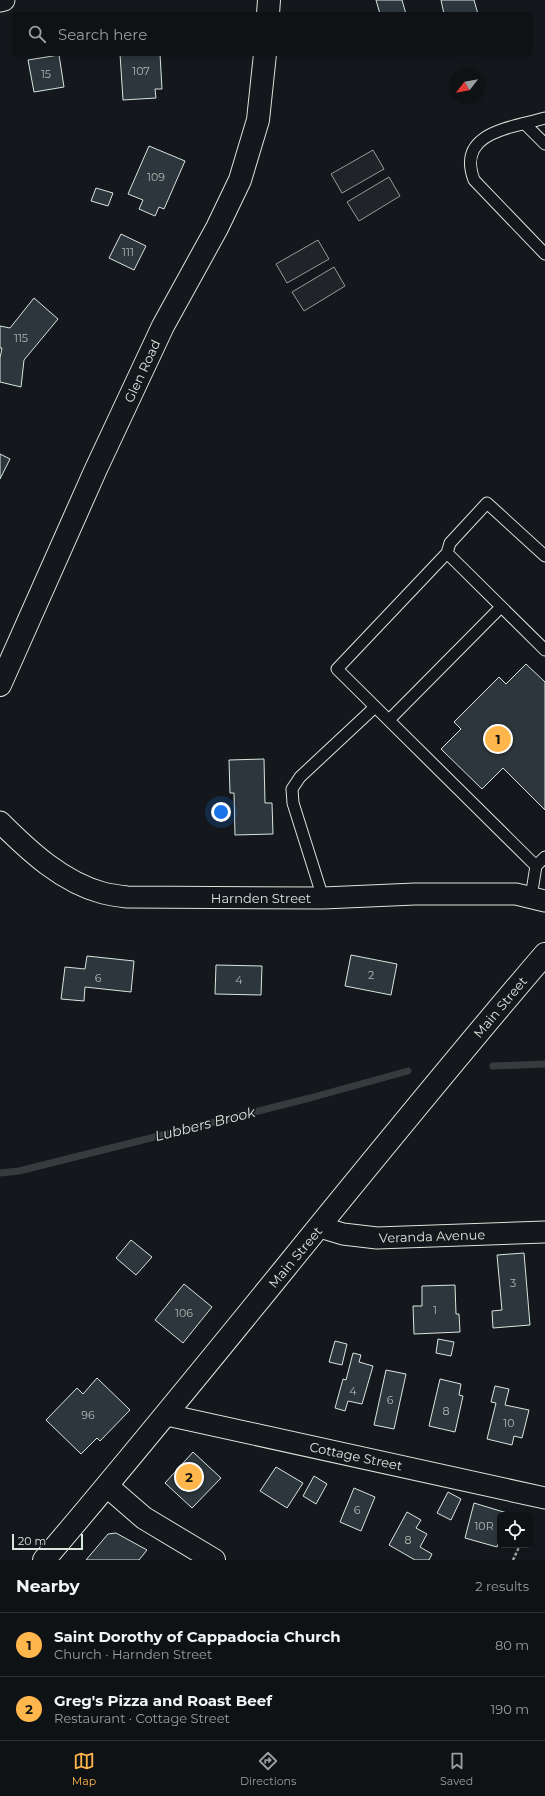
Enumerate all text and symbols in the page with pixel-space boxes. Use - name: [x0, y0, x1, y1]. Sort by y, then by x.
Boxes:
- search box: [12, 12, 533, 56]
- icon: search: [26, 23, 48, 45]
- text: Search here: [58, 25, 147, 44]
- house number: 107: [132, 64, 150, 78]
- house number: 15: [41, 67, 51, 81]
- north arrow: [449, 68, 485, 104]
- house number: 109: [147, 170, 165, 184]
- house number: 111: [122, 245, 134, 259]
- house number: 115: [14, 331, 28, 345]
- street label: Glen Road: [120, 337, 164, 405]
- pin: 1: [485, 724, 511, 754]
- your location: [211, 802, 231, 822]
- street label: Harnden Street: [211, 890, 311, 906]
- house number: 2: [368, 968, 374, 982]
- house number: 6: [95, 971, 102, 985]
- house number: 4: [235, 973, 243, 987]
- street label: Main Street: [470, 973, 530, 1041]
- water label: Lubbers Brook: [153, 1103, 258, 1145]
- street label: Main Street: [265, 1223, 325, 1291]
- street label: Veranda Avenue: [379, 1226, 486, 1246]
- house number: 3: [510, 1276, 516, 1290]
- house number: 1: [433, 1303, 437, 1317]
- house number: 106: [175, 1306, 193, 1320]
- house number: 4: [349, 1384, 357, 1398]
- house number: 6: [387, 1393, 394, 1407]
- house number: 8: [442, 1404, 450, 1418]
- house number: 96: [81, 1408, 95, 1422]
- house number: 10: [503, 1416, 515, 1430]
- street label: Cottage Street: [308, 1438, 404, 1474]
- pin: 2: [176, 1462, 202, 1492]
- house number: 6: [354, 1503, 361, 1517]
- map controls: [497, 1512, 533, 1548]
- button: locate: [497, 1512, 533, 1548]
- house number: 10R: [474, 1519, 494, 1533]
- scale bar: [12, 1532, 83, 1551]
- house number: 8: [404, 1533, 412, 1547]
- text: 20 m: [18, 1534, 46, 1548]
- text: Nearby: [16, 1576, 80, 1596]
- text: 2 results: [475, 1578, 529, 1594]
- text: Saint Dorothy of Cappadocia Church: [54, 1627, 341, 1646]
- text: 1: [26, 1637, 32, 1653]
- text: 80 m: [495, 1637, 529, 1653]
- text: Church · Harnden Street: [54, 1646, 212, 1662]
- text: Greg's Pizza and Roast Beef: [54, 1691, 272, 1710]
- text: 2: [25, 1701, 33, 1717]
- text: 190 m: [491, 1701, 529, 1717]
- text: Restaurant · Cottage Street: [54, 1710, 230, 1726]
- tab: Map: [72, 1750, 96, 1788]
- tab: Directions: [240, 1750, 296, 1788]
- tab: Saved: [440, 1750, 473, 1788]

